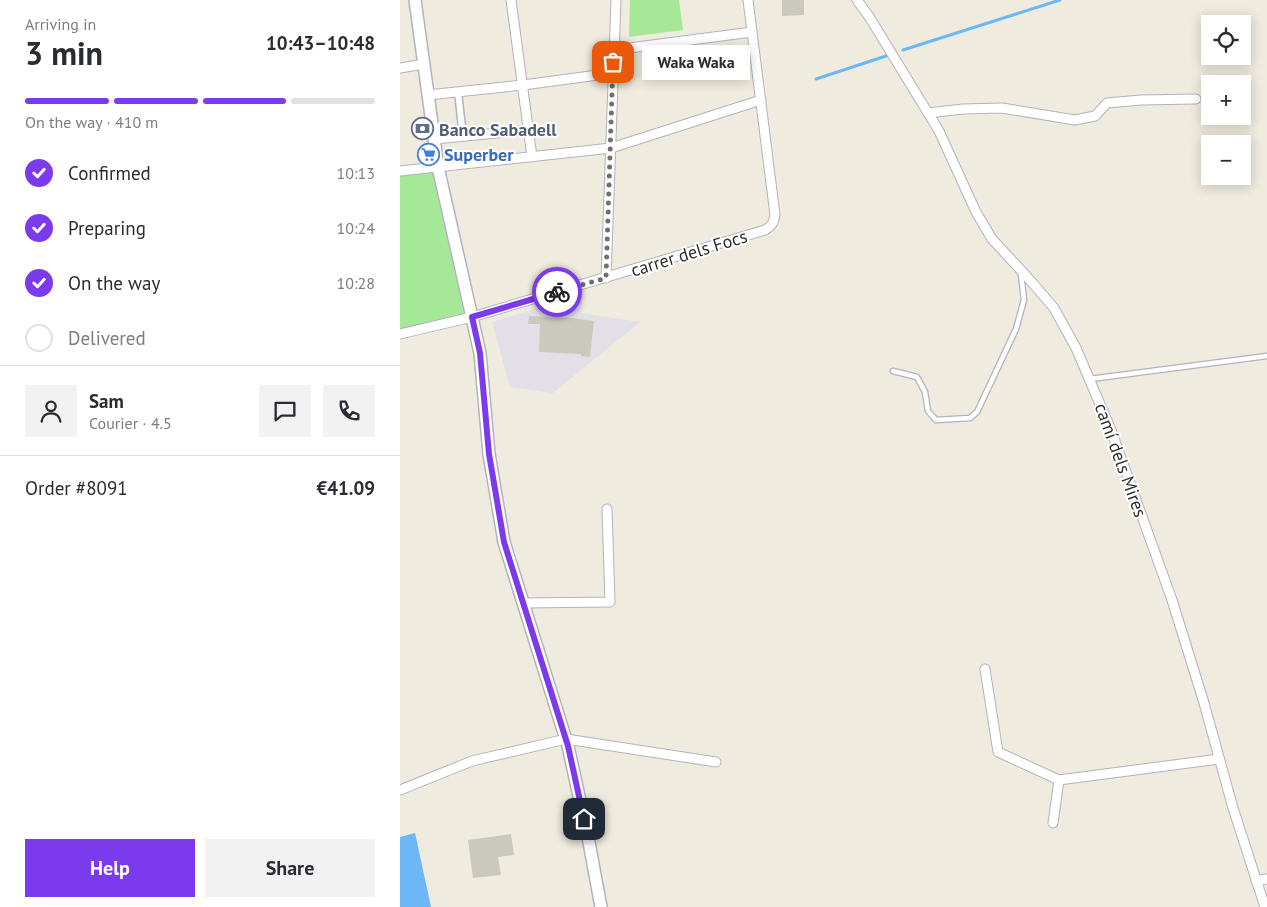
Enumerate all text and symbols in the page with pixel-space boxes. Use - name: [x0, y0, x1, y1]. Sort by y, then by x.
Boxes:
- text: Arriving in: [25, 14, 96, 34]
- map controls: [1201, 15, 1251, 185]
- button: locate: [1201, 15, 1251, 65]
- text: 10:43–10:48: [266, 31, 375, 55]
- text: 3 min: [25, 32, 103, 74]
- pin: [592, 41, 634, 83]
- callout: Waka Waka: [643, 44, 750, 80]
- icon: bag: [599, 48, 627, 76]
- text: Waka Waka: [657, 52, 735, 72]
- button: +: [1201, 75, 1251, 125]
- text: On the way · 410 m: [25, 112, 158, 132]
- bank icon: Banco Sabadell: [411, 117, 435, 141]
- place label: Banco Sabadell: [439, 118, 557, 141]
- button: −: [1201, 135, 1251, 185]
- supermarket icon: Superber: [416, 142, 440, 166]
- place label: Superber: [444, 143, 514, 166]
- icon: check: [25, 159, 53, 187]
- text: Confirmed: [68, 161, 151, 185]
- text: 10:13: [337, 163, 375, 183]
- icon: check: [25, 214, 53, 242]
- text: Preparing: [68, 216, 146, 240]
- text: 10:24: [337, 218, 375, 238]
- street label: carrer dels Focs: [628, 224, 750, 282]
- courier: [532, 267, 582, 317]
- icon: check: [25, 269, 53, 297]
- text: On the way: [68, 271, 160, 295]
- text: 10:28: [337, 273, 375, 293]
- icon: bike: [543, 278, 571, 306]
- text: Delivered: [68, 326, 146, 350]
- button: person: [25, 385, 77, 437]
- button: chat: [259, 385, 311, 437]
- button: phone: [323, 385, 375, 437]
- text: Sam: [89, 389, 124, 413]
- street label: camí dels Mires: [1090, 400, 1152, 520]
- text: Courier · 4.5: [89, 413, 172, 433]
- text: Order #8091: [25, 476, 128, 500]
- text: €41.09: [316, 476, 375, 500]
- pin: [563, 798, 605, 840]
- icon: home: [570, 805, 598, 833]
- button: Help: [25, 839, 195, 897]
- button: Share: [205, 839, 375, 897]

